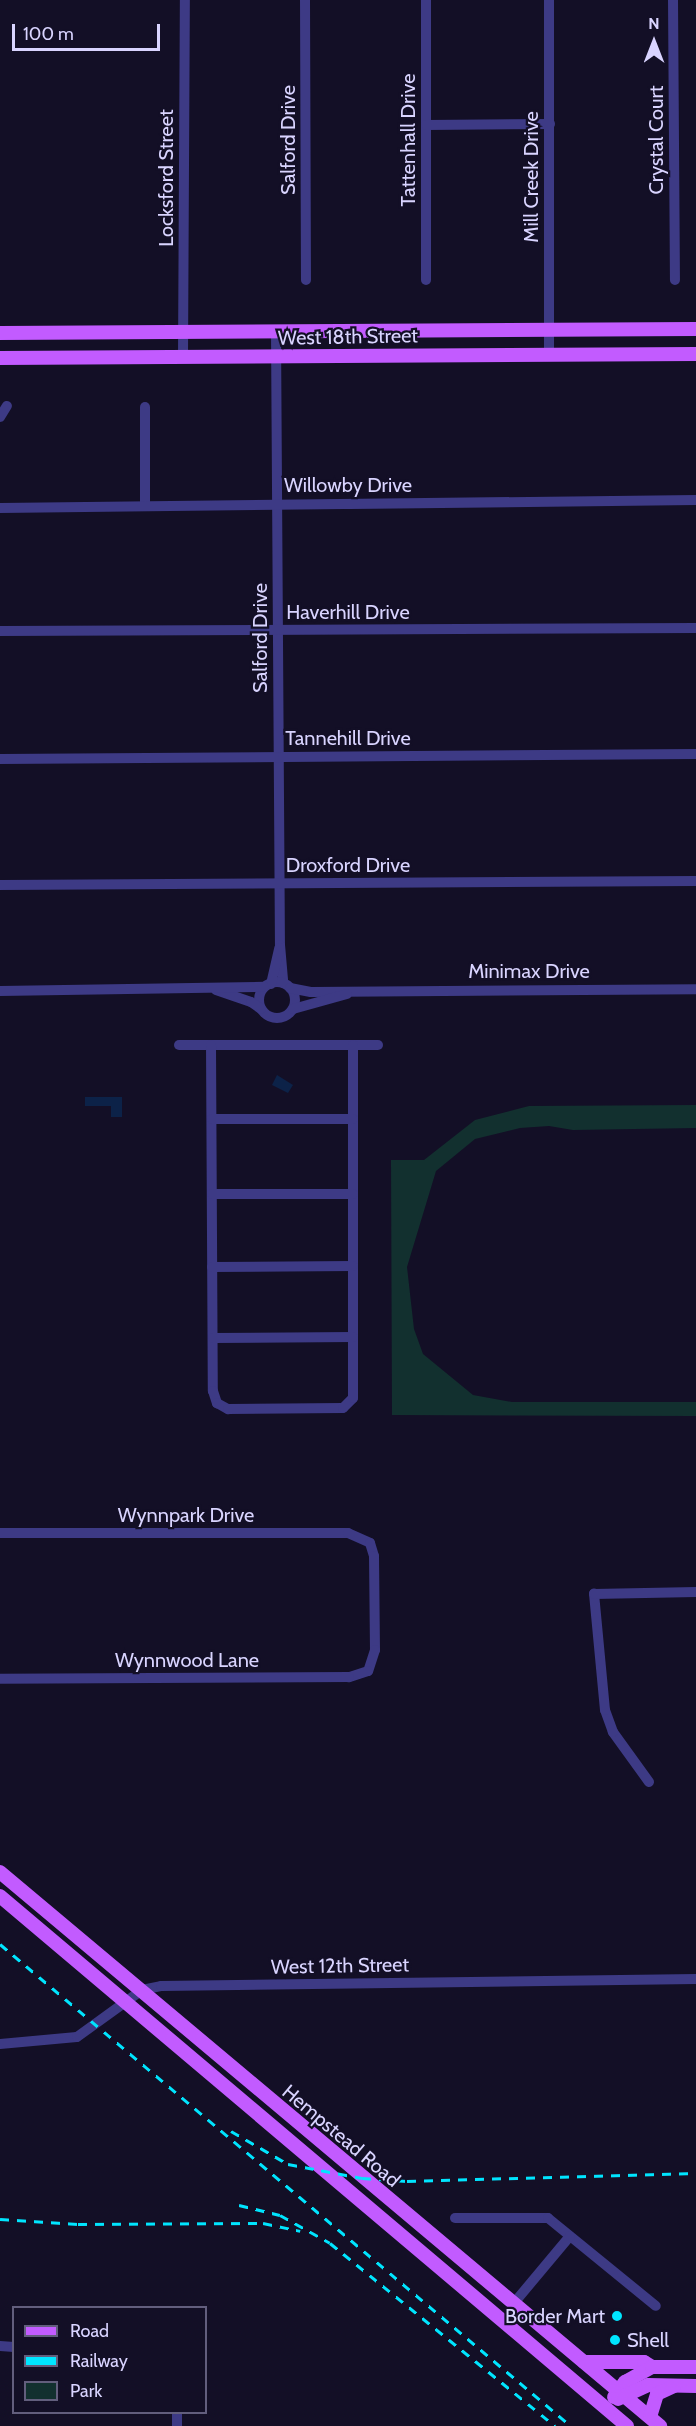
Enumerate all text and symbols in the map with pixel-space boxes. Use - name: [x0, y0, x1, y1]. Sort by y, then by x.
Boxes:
- scale bar: [15, 12, 164, 50]
- north arrow: [624, 12, 684, 72]
- text: N: [648, 14, 660, 33]
- text: 100 m: [23, 23, 74, 45]
- street label: Tattenhall Drive: [396, 74, 420, 206]
- street label: Salford Drive: [276, 85, 300, 195]
- street label: Crystal Court: [644, 86, 668, 194]
- street label: Locksford Street: [154, 109, 178, 247]
- street label: Mill Creek Drive: [519, 111, 543, 243]
- street label: West 18th Street: [278, 324, 418, 350]
- street label: Willowby Drive: [284, 473, 412, 497]
- street label: Salford Drive: [248, 583, 272, 693]
- street label: Haverhill Drive: [286, 600, 410, 624]
- street label: Tannehill Drive: [285, 726, 411, 750]
- street label: Droxford Drive: [286, 853, 410, 877]
- street label: Minimax Drive: [468, 959, 590, 983]
- street label: Wynnpark Drive: [118, 1503, 254, 1527]
- street label: Wynnwood Lane: [115, 1648, 259, 1672]
- street label: West 12th Street: [271, 1953, 409, 1979]
- street label: Hempstead Road: [277, 2080, 405, 2192]
- place label: Border Mart: [505, 2304, 605, 2328]
- legend: [12, 2306, 207, 2414]
- marker: Border Mart: [610, 2309, 624, 2323]
- text: Road: [70, 2320, 109, 2342]
- place label: Shell: [627, 2328, 669, 2352]
- marker: Shell: [608, 2333, 622, 2347]
- text: Railway: [70, 2350, 128, 2372]
- text: Park: [70, 2380, 102, 2402]

